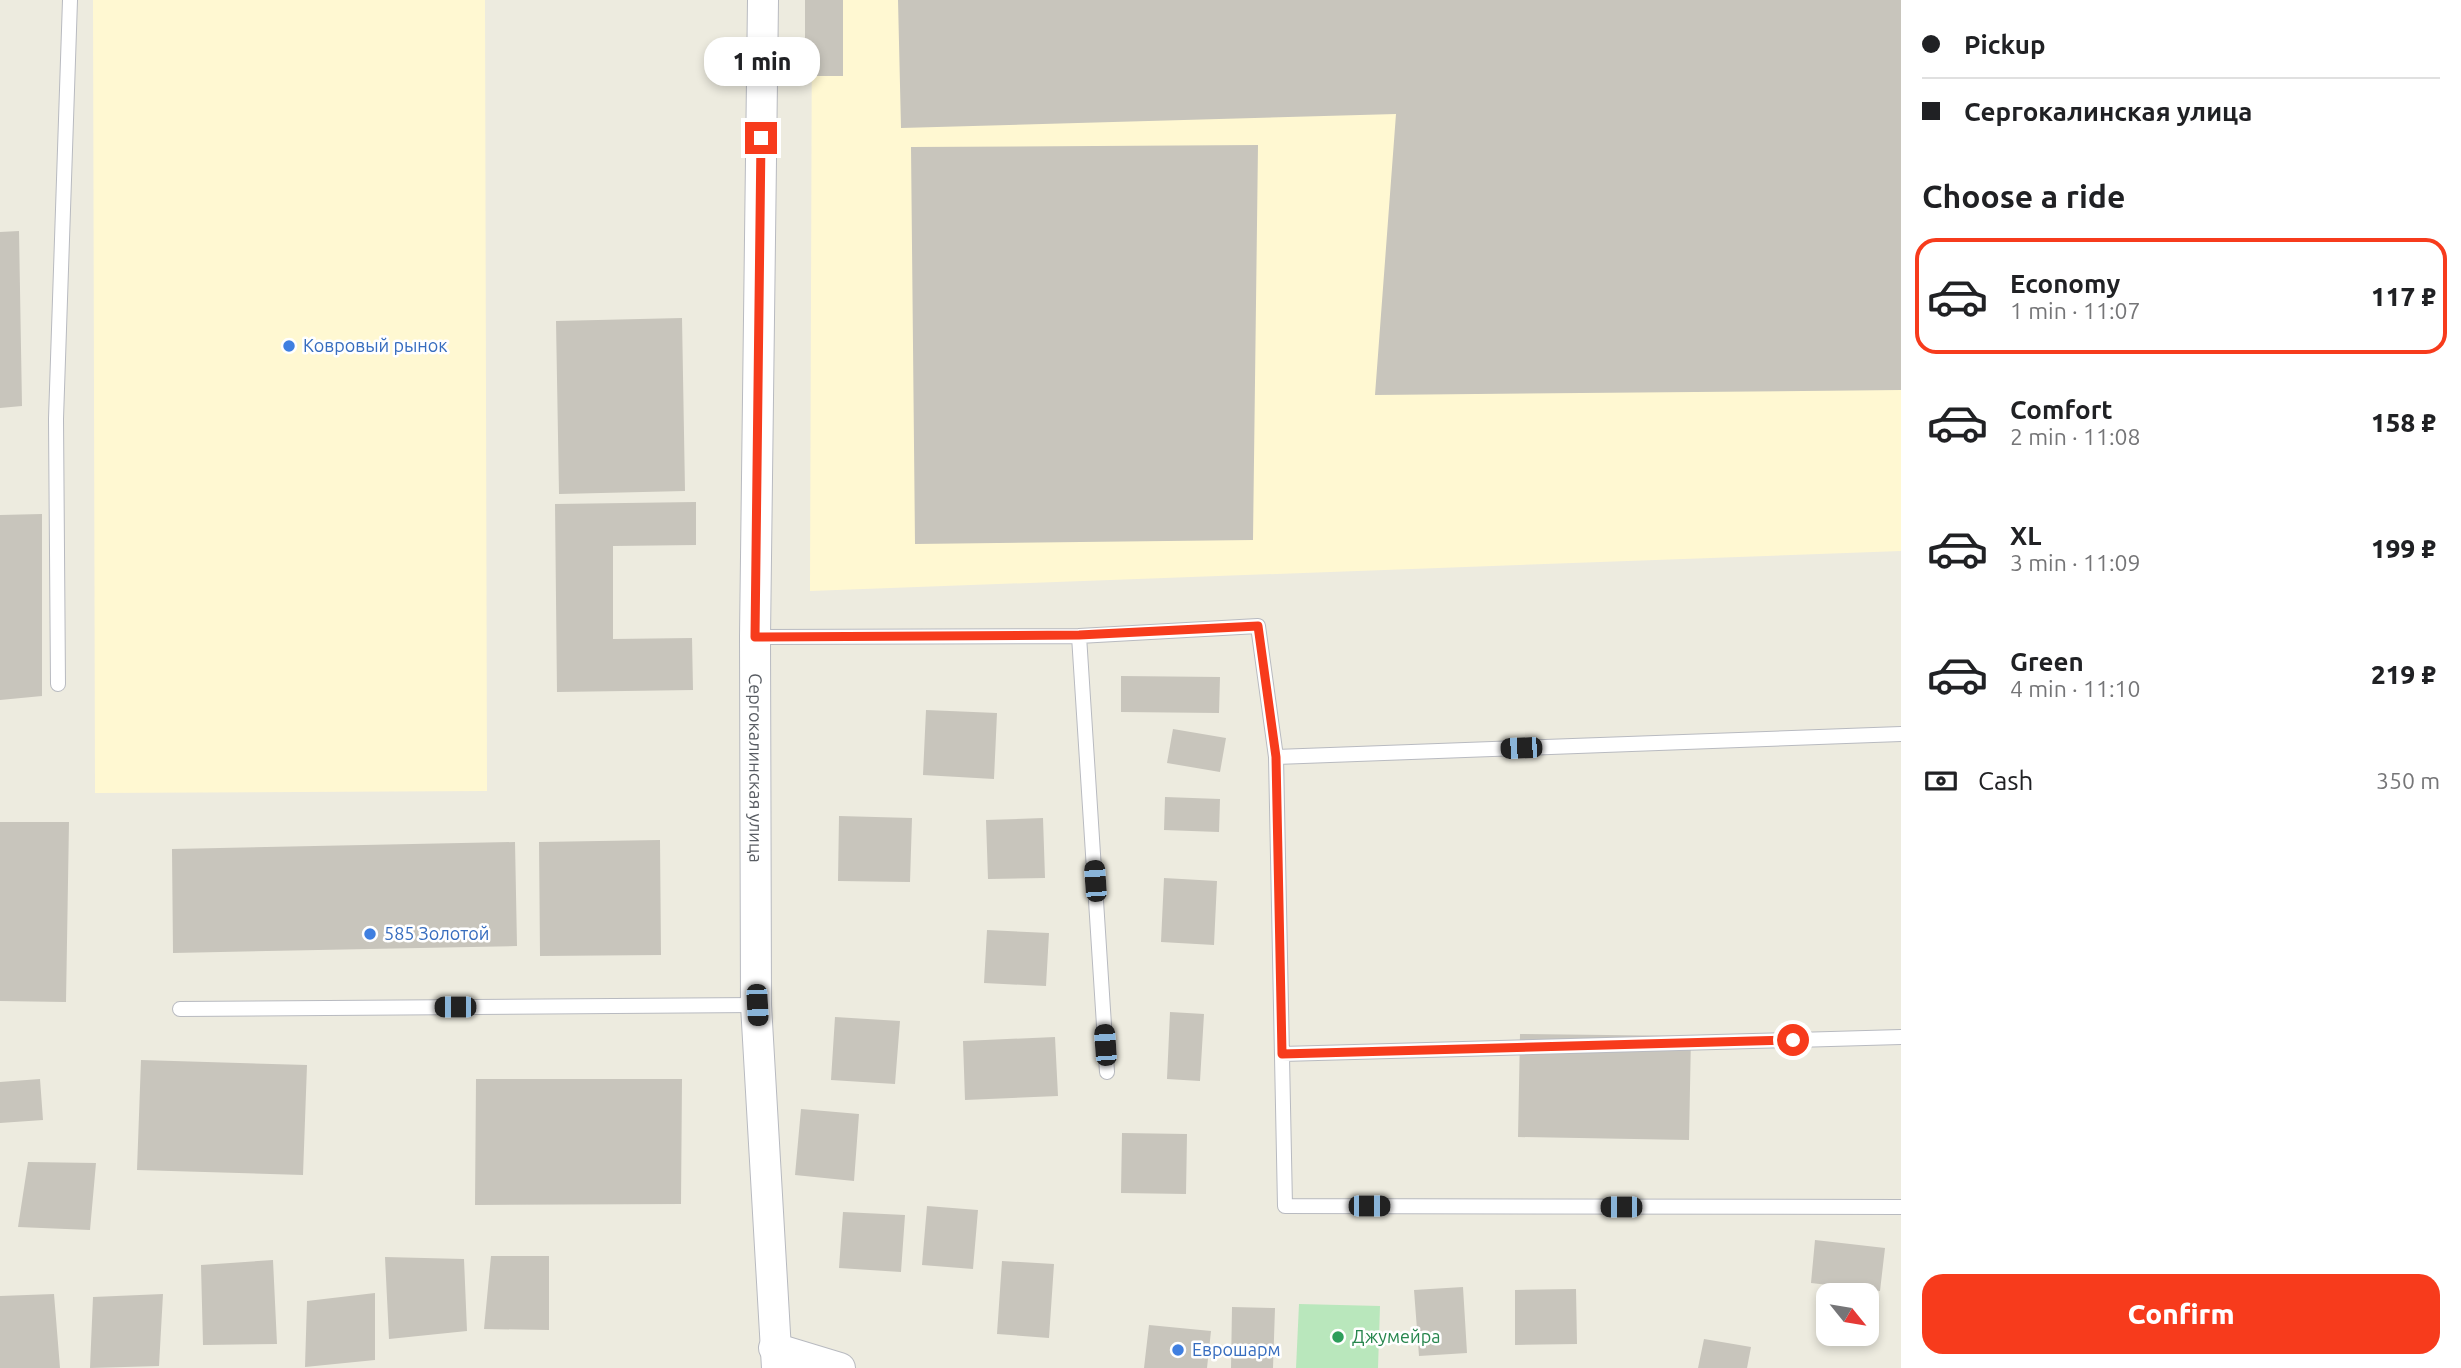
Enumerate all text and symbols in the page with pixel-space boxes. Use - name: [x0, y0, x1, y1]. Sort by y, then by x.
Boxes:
- text: Pickup: [1964, 30, 2046, 59]
- callout: 1 min: [703, 37, 819, 86]
- text: 1 min: [733, 49, 791, 74]
- text: Сергокалинская улица: [1964, 97, 2252, 126]
- route end: [745, 122, 777, 154]
- text: Choose a ride: [1922, 178, 2125, 214]
- icon: car: [1926, 265, 1989, 328]
- text: Economy: [2010, 269, 2120, 298]
- text: 117 ₽: [2371, 282, 2436, 311]
- text: 1 min · 11:07: [2010, 298, 2141, 323]
- place label: Ковровый рынок: [303, 335, 448, 355]
- marker: Ковровый рынок: [281, 338, 297, 354]
- icon: car: [1926, 391, 1989, 454]
- text: Comfort: [2010, 395, 2113, 424]
- text: 158 ₽: [2371, 408, 2436, 437]
- text: 2 min · 11:08: [2010, 424, 2141, 449]
- icon: car: [1926, 517, 1989, 580]
- text: XL: [2010, 521, 2041, 550]
- text: 199 ₽: [2371, 534, 2436, 563]
- text: 3 min · 11:09: [2010, 550, 2141, 575]
- icon: car: [1926, 643, 1989, 706]
- text: Green: [2010, 647, 2084, 676]
- text: 219 ₽: [2371, 660, 2436, 689]
- street label: Сергокалинская улица: [746, 673, 767, 863]
- text: 4 min · 11:10: [2010, 676, 2141, 701]
- car: [1500, 737, 1543, 759]
- icon: cash: [1922, 762, 1960, 800]
- text: Cash: [1978, 766, 2033, 795]
- text: 350 m: [2376, 768, 2440, 793]
- car: [1084, 859, 1107, 903]
- place label: 585 Золотой: [384, 923, 489, 943]
- marker: 585 Золотой: [362, 926, 378, 942]
- car: [746, 983, 769, 1027]
- car: [435, 997, 477, 1018]
- car: [1094, 1023, 1117, 1067]
- route start: [1777, 1024, 1809, 1056]
- car: [1349, 1196, 1391, 1217]
- car: [1601, 1197, 1643, 1218]
- button: Confirm: [1922, 1274, 2440, 1354]
- north arrow: [1816, 1283, 1880, 1346]
- map controls: [1816, 1283, 1879, 1346]
- place label: Джумейра: [1352, 1326, 1440, 1346]
- marker: Джумейра: [1330, 1329, 1346, 1345]
- place label: Еврошарм: [1192, 1339, 1281, 1359]
- marker: Еврошарм: [1170, 1342, 1186, 1358]

